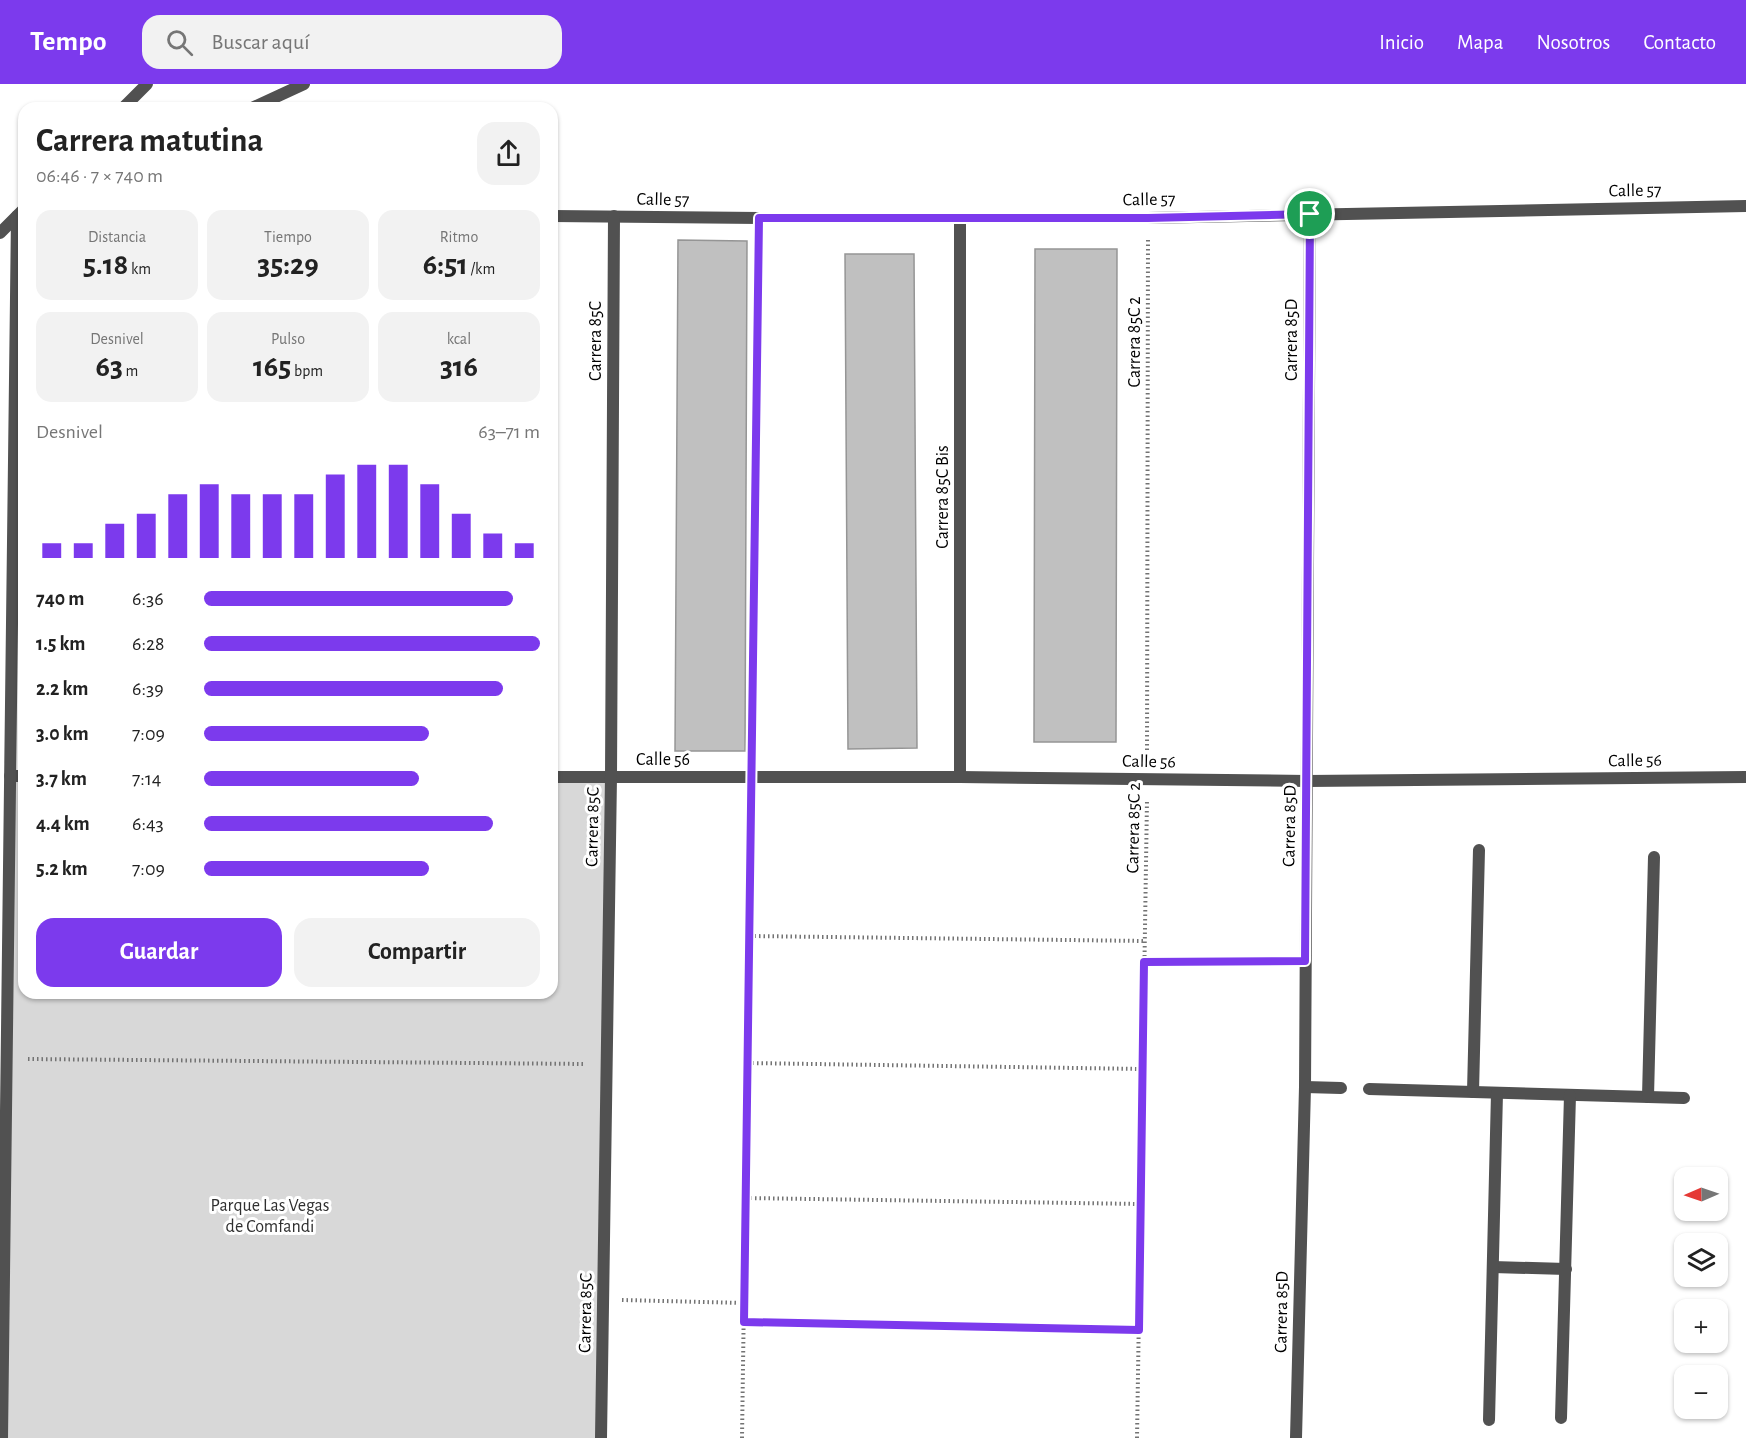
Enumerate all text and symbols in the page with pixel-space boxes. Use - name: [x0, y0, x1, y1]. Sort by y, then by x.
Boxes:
- search box: [142, 15, 562, 69]
- icon: search: [163, 26, 196, 59]
- text: Tempo: [30, 28, 106, 56]
- text: Buscar aquí: [211, 31, 309, 53]
- text: Inicio: [1379, 32, 1424, 53]
- text: Mapa: [1457, 32, 1504, 53]
- text: Nosotros: [1537, 32, 1610, 53]
- text: Contacto: [1643, 32, 1716, 53]
- button: share: [477, 122, 540, 185]
- text: Carrera matutina: [36, 125, 263, 158]
- text: 06:46 · 7 × 740 m: [36, 166, 163, 186]
- street label: Calle 57: [1608, 182, 1662, 200]
- pin: [1284, 188, 1335, 239]
- street label: Calle 57: [636, 191, 690, 209]
- street label: Calle 57: [1122, 191, 1176, 209]
- icon: arrive: [1293, 197, 1326, 230]
- text: Distancia: [88, 229, 146, 245]
- text: Tiempo: [264, 229, 312, 245]
- text: Ritmo: [440, 229, 478, 245]
- text: 5.18: [83, 250, 128, 280]
- text: 35:29: [257, 250, 319, 280]
- text: 6:51: [423, 250, 468, 280]
- text: km: [128, 261, 151, 277]
- text: /km: [468, 261, 495, 277]
- street label: Carrera 85C 2: [1126, 297, 1144, 387]
- street label: Carrera 85D: [1283, 299, 1301, 381]
- street label: Carrera 85C: [587, 301, 605, 381]
- text: Desnivel: [90, 331, 144, 347]
- text: Pulso: [271, 331, 305, 347]
- text: kcal: [447, 331, 471, 347]
- text: 63: [96, 352, 123, 382]
- text: 165: [253, 352, 291, 382]
- text: 316: [440, 352, 478, 382]
- text: m: [123, 363, 138, 379]
- text: bpm: [291, 363, 323, 379]
- text: Desnivel: [36, 422, 103, 442]
- text: 63–71 m: [478, 422, 540, 442]
- street label: Carrera 85C Bis: [934, 445, 952, 549]
- text: 740 m: [36, 589, 84, 609]
- text: 6:36: [132, 589, 164, 609]
- text: 1.5 km: [36, 634, 85, 654]
- text: 6:28: [132, 634, 165, 654]
- text: 2.2 km: [36, 679, 88, 699]
- text: 6:39: [132, 679, 164, 699]
- text: 3.0 km: [36, 724, 89, 744]
- text: 7:09: [132, 724, 165, 744]
- street label: Calle 56: [636, 751, 690, 769]
- street label: Calle 56: [1608, 752, 1662, 770]
- street label: Calle 56: [1122, 753, 1176, 771]
- text: 3.7 km: [36, 769, 87, 789]
- text: 7:14: [132, 769, 161, 789]
- street label: Carrera 85C 2: [1124, 782, 1144, 874]
- street label: Carrera 85D: [1280, 785, 1300, 867]
- street label: Carrera 85C: [583, 787, 603, 867]
- text: 4.4 km: [36, 814, 90, 834]
- text: 6:43: [132, 814, 164, 834]
- text: 5.2 km: [36, 859, 88, 879]
- text: 7:09: [132, 859, 165, 879]
- button: Guardar: [36, 918, 282, 987]
- button: Compartir: [294, 918, 540, 987]
- north arrow: [1674, 1167, 1728, 1221]
- map controls: [1674, 1167, 1728, 1419]
- park label: Parque Las Vegas de Comfandi: [211, 1197, 329, 1236]
- button: layers: [1674, 1233, 1728, 1287]
- street label: Carrera 85D: [1272, 1271, 1292, 1353]
- street label: Carrera 85C: [576, 1273, 596, 1353]
- button: +: [1674, 1299, 1728, 1353]
- button: −: [1674, 1365, 1728, 1419]

